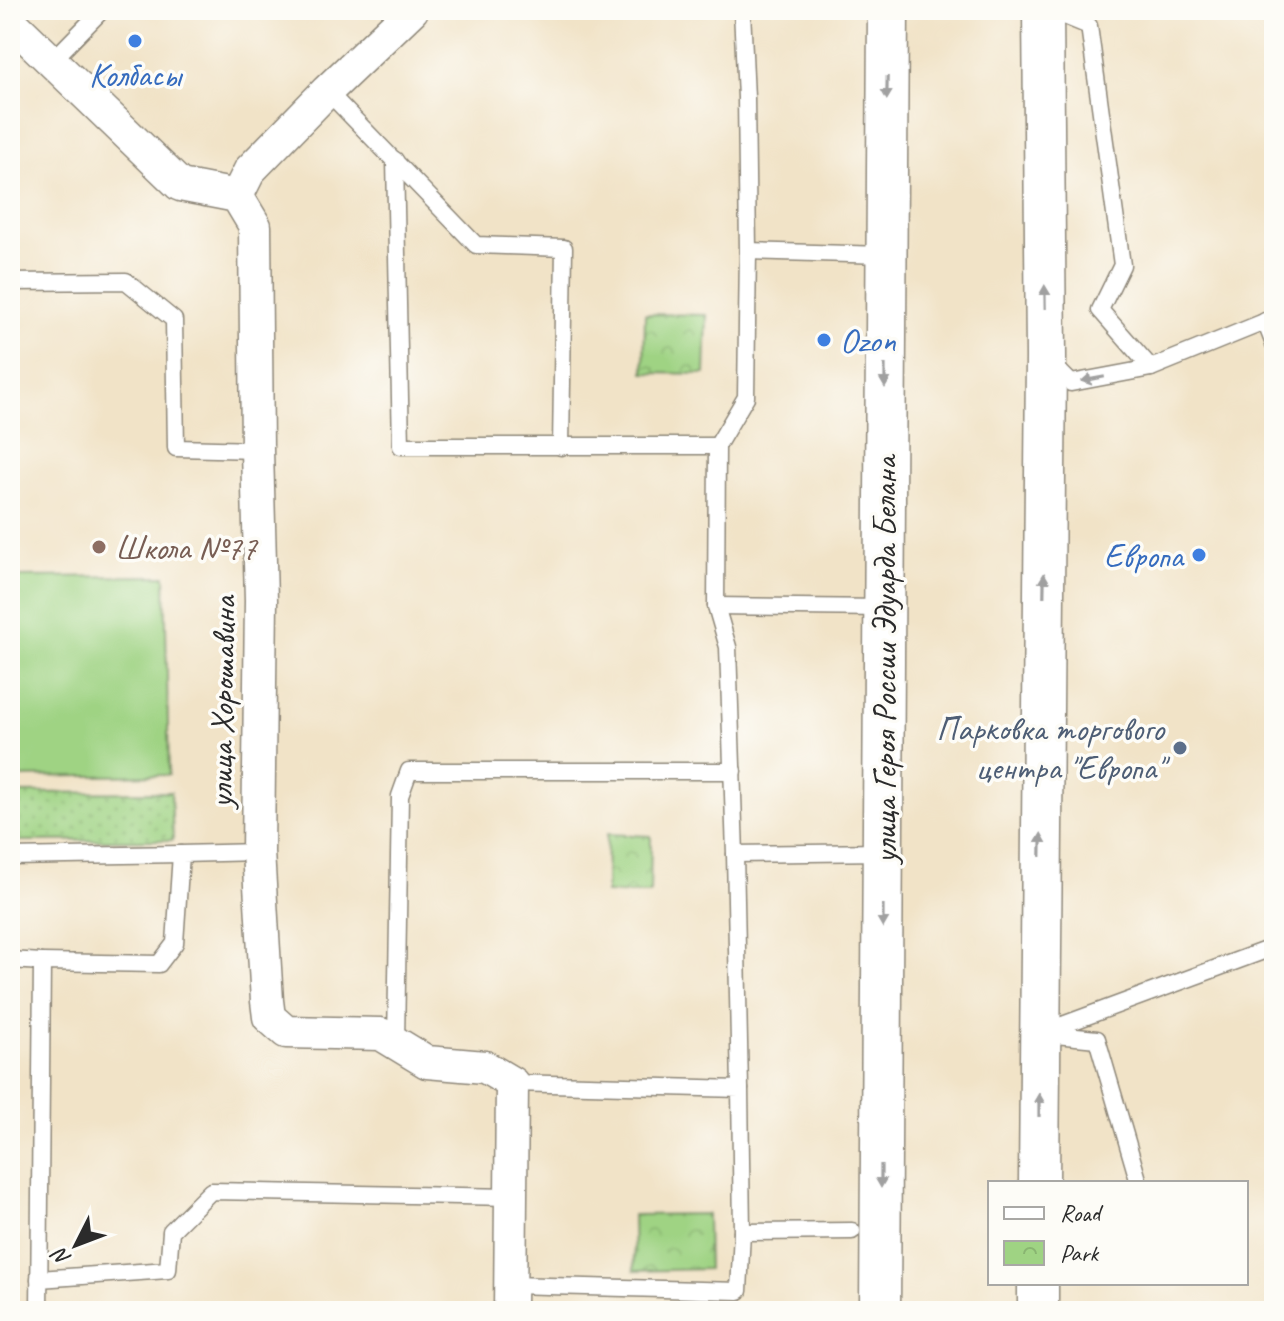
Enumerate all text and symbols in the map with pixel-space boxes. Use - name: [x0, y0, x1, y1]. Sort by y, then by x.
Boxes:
- marker: Колбасы: [126, 32, 144, 50]
- place label: Колбасы: [89, 53, 184, 96]
- one-way arrow: [881, 76, 893, 101]
- one-way arrow: [1039, 284, 1051, 309]
- place label: Ozon: [840, 319, 897, 362]
- marker: Ozon: [815, 331, 833, 349]
- one-way arrow: [879, 364, 891, 389]
- one-way arrow: [1081, 373, 1106, 385]
- street label: улица Героя России Эдуарда Белана: [863, 453, 906, 866]
- place label: Школа №77: [115, 526, 259, 569]
- place label: Европа: [1104, 534, 1185, 577]
- marker: Школа №77: [90, 538, 108, 556]
- marker: Европа: [1190, 546, 1208, 564]
- one-way arrow: [1037, 572, 1050, 597]
- street label: улица Хорошавина: [199, 593, 245, 810]
- place label: Парковка торгового центра "Европа": [936, 707, 1171, 789]
- marker: Парковка торгового центра "Европа": [1171, 739, 1189, 757]
- one-way arrow: [1035, 832, 1047, 857]
- one-way arrow: [877, 904, 889, 929]
- one-way arrow: [1033, 1092, 1045, 1117]
- one-way arrow: [874, 1164, 887, 1189]
- legend: [988, 1181, 1248, 1285]
- text: Road: [1060, 1198, 1104, 1228]
- north arrow: [36, 1205, 116, 1285]
- text: Park: [1060, 1238, 1100, 1268]
- text: N: [45, 1241, 77, 1272]

